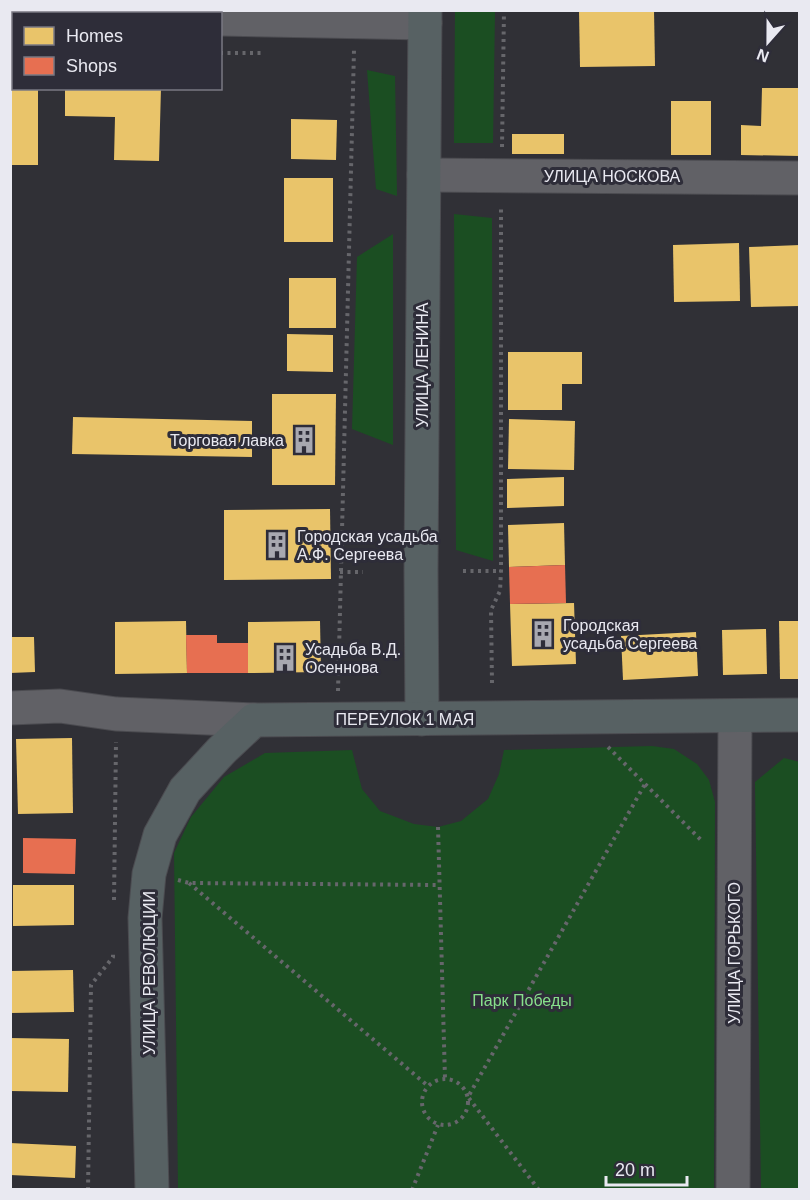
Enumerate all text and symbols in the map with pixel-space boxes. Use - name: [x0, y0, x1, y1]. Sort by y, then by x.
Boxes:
- legend: [12, 12, 222, 90]
- north arrow: [738, 12, 798, 72]
- text: Homes: [66, 26, 123, 46]
- text: N: [754, 46, 771, 66]
- text: Shops: [66, 56, 117, 76]
- street label: УЛИЦА НОСКОВА: [544, 168, 681, 185]
- street label: УЛИЦА ЛЕНИНА: [414, 302, 431, 428]
- building icon: Торговая лавка: [289, 425, 319, 455]
- place label: Торговая лавка: [170, 432, 284, 449]
- place label: Городская усадьба А.Ф. Сергеева: [297, 528, 438, 563]
- building icon: Городская усадьба А.Ф. Сергеева: [262, 530, 292, 560]
- place label: Городская усадьба Сергеева: [563, 617, 697, 652]
- building icon: Городская усадьба Сергеева: [528, 619, 558, 649]
- place label: Усадьба В.Д. Осеннова: [305, 641, 401, 676]
- building icon: Усадьба В.Д. Осеннова: [270, 643, 300, 673]
- street label: ПЕРЕУЛОК 1 МАЯ: [336, 711, 474, 728]
- street label: УЛИЦА ГОРЬКОГО: [726, 882, 743, 1024]
- street label: УЛИЦА РЕВОЛЮЦИИ: [141, 891, 158, 1055]
- park label: Парк Победы: [472, 992, 572, 1009]
- scale bar: [606, 1149, 687, 1187]
- text: 20 m: [615, 1160, 655, 1180]

